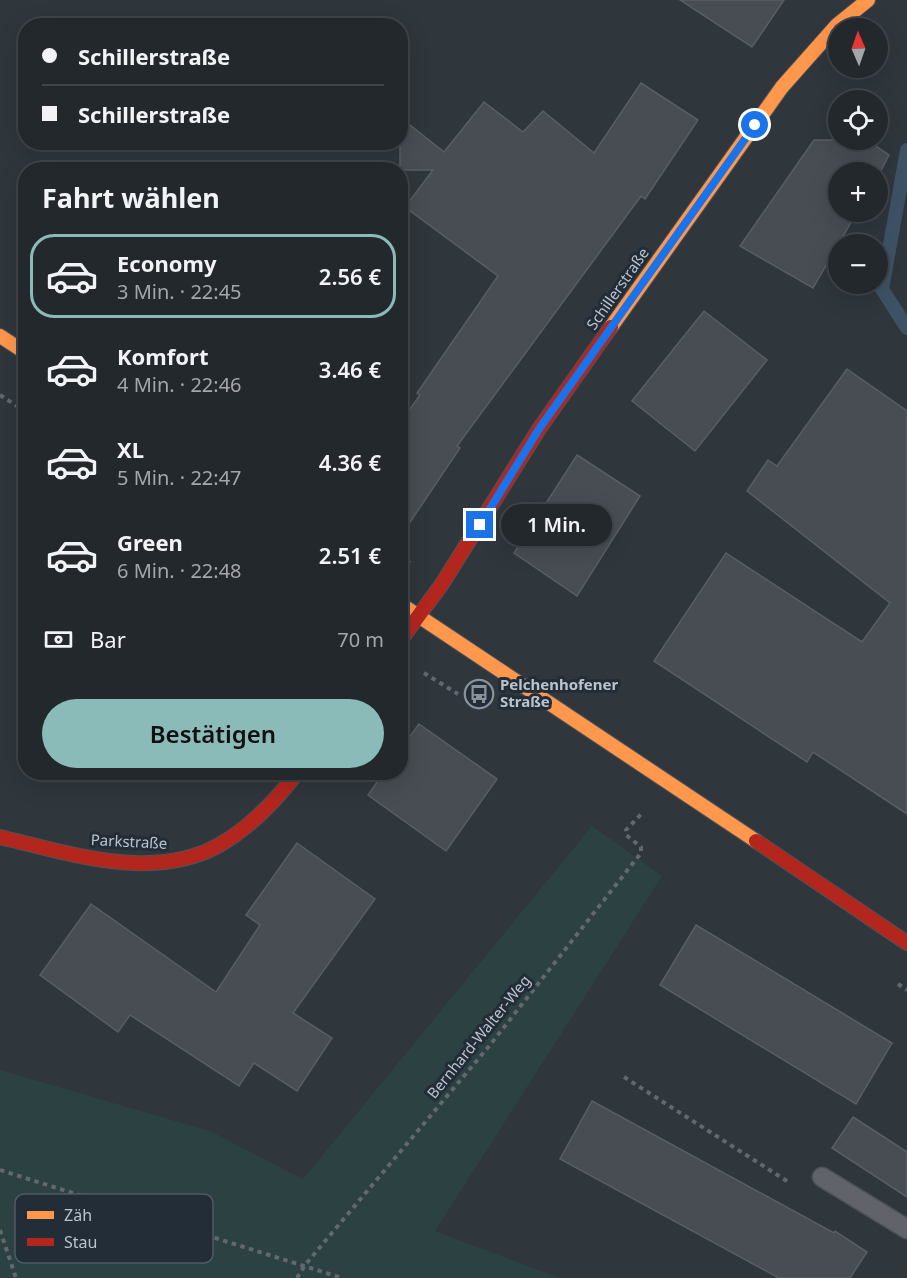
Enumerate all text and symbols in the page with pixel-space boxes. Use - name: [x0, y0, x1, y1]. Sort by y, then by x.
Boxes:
- north arrow: [828, 18, 888, 78]
- map controls: [828, 18, 888, 294]
- text: Schillerstraße: [78, 41, 230, 71]
- button: locate: [828, 90, 888, 150]
- text: Schillerstraße: [78, 99, 230, 129]
- route start: [741, 111, 768, 138]
- button: +: [828, 162, 888, 222]
- text: Fahrt wählen: [42, 179, 220, 216]
- button: −: [828, 234, 888, 294]
- street label: Schillerstraße: [582, 243, 653, 333]
- text: Economy: [117, 248, 216, 278]
- icon: car: [45, 249, 99, 303]
- text: 2.56 €: [319, 261, 381, 291]
- text: 3 Min. · 22:45: [117, 278, 242, 305]
- text: Komfort: [117, 341, 208, 371]
- icon: car: [45, 342, 99, 396]
- text: 3.46 €: [319, 354, 381, 384]
- text: 4 Min. · 22:46: [117, 371, 242, 398]
- text: XL: [117, 434, 144, 464]
- icon: car: [45, 435, 99, 489]
- text: 4.36 €: [319, 447, 381, 477]
- text: 5 Min. · 22:47: [117, 464, 242, 491]
- callout: 1 Min.: [501, 504, 612, 546]
- route end: [466, 511, 493, 538]
- text: 1 Min.: [527, 511, 586, 538]
- text: Green: [117, 527, 183, 557]
- icon: car: [45, 528, 99, 582]
- text: 2.51 €: [319, 540, 381, 570]
- text: 6 Min. · 22:48: [117, 557, 242, 584]
- icon: cash: [42, 623, 75, 656]
- text: Bar: [90, 624, 126, 654]
- text: 70 m: [337, 626, 384, 653]
- place label: Pelchenhofener Straße: [500, 674, 619, 711]
- bus stop icon: Pelchenhofener Straße: [463, 678, 495, 710]
- button: Bestätigen: [42, 699, 384, 768]
- street label: Parkstraße: [90, 829, 168, 853]
- street label: Bernhard-Walter-Weg: [422, 970, 534, 1102]
- legend: [15, 1194, 213, 1263]
- text: Zäh: [64, 1204, 92, 1226]
- text: Stau: [64, 1231, 97, 1253]

